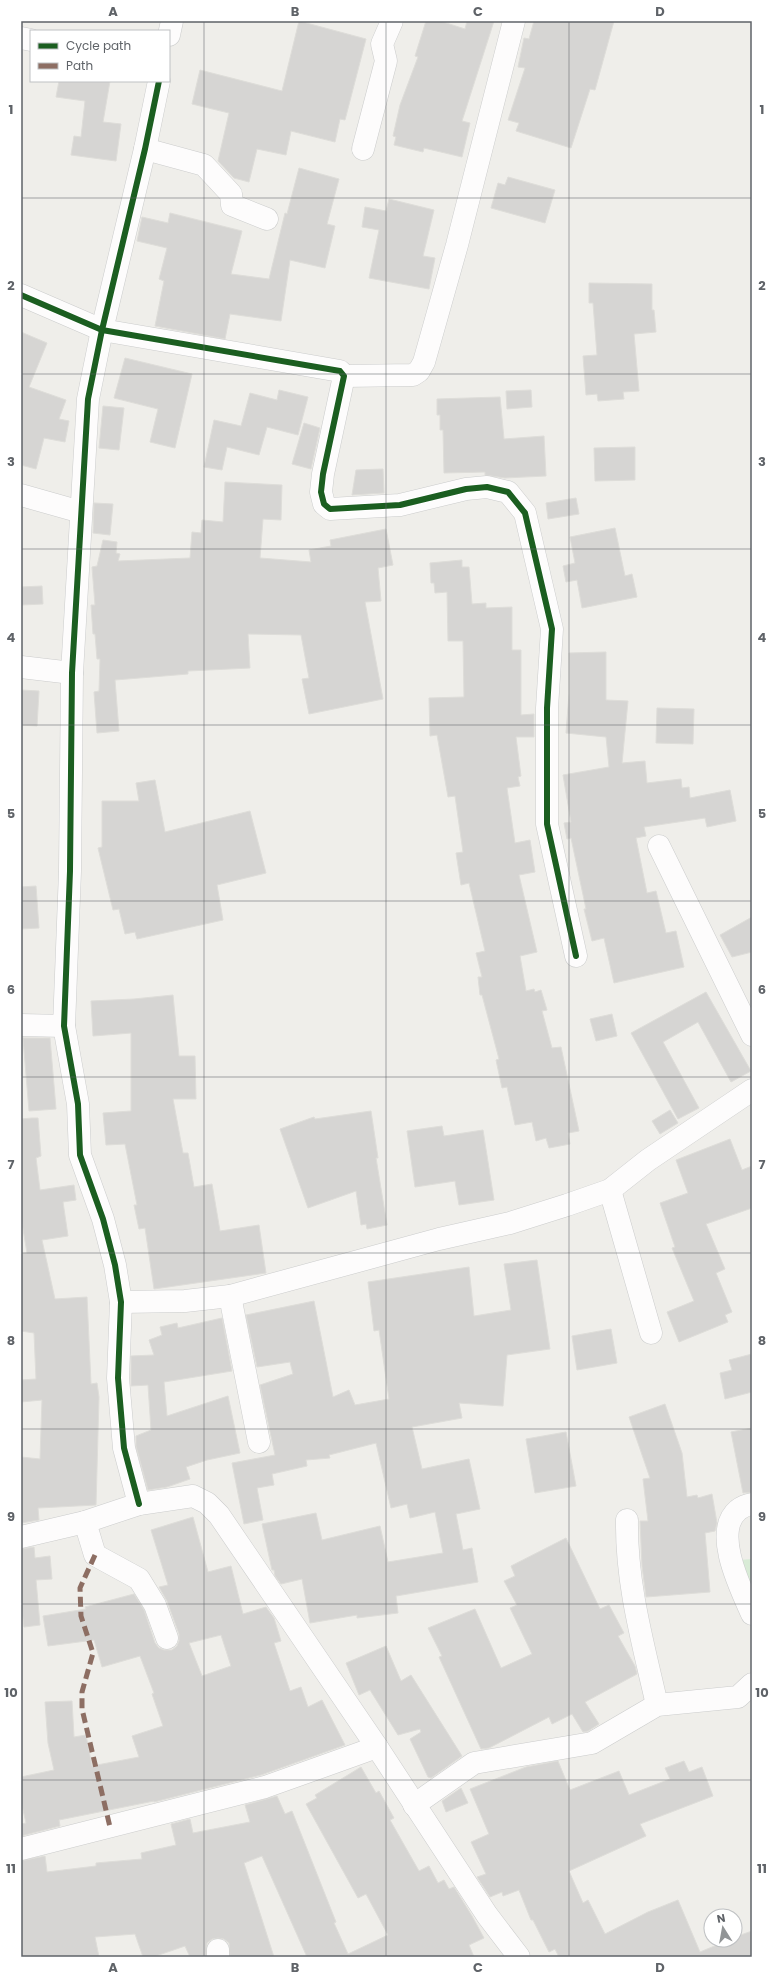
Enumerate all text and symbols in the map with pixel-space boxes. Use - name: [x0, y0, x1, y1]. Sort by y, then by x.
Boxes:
- text: A: [108, 2, 118, 21]
- text: B: [291, 2, 300, 21]
- text: C: [473, 2, 483, 21]
- text: D: [655, 2, 665, 21]
- legend: [30, 30, 170, 82]
- text: Cycle path: [66, 37, 131, 54]
- text: Path: [66, 57, 93, 74]
- text: 1: [9, 100, 13, 119]
- text: 1: [760, 100, 764, 119]
- text: 2: [7, 276, 15, 295]
- text: 2: [758, 276, 766, 295]
- text: 3: [7, 452, 15, 471]
- text: 3: [758, 452, 766, 471]
- text: 4: [7, 628, 16, 647]
- text: 4: [758, 628, 767, 647]
- text: 5: [7, 804, 15, 823]
- text: 5: [758, 804, 766, 823]
- text: 6: [7, 980, 15, 999]
- text: 6: [758, 980, 766, 999]
- text: 7: [8, 1155, 15, 1174]
- text: 7: [759, 1155, 766, 1174]
- text: 8: [7, 1331, 15, 1350]
- text: 8: [758, 1331, 766, 1350]
- text: 9: [7, 1507, 15, 1526]
- text: 9: [758, 1507, 766, 1526]
- text: 10: [4, 1683, 18, 1702]
- text: 10: [755, 1683, 769, 1702]
- text: 11: [6, 1859, 16, 1878]
- text: 11: [757, 1859, 767, 1878]
- north arrow: [703, 1908, 743, 1948]
- text: N: [716, 1910, 727, 1927]
- text: A: [108, 1958, 118, 1977]
- text: B: [291, 1958, 300, 1977]
- text: C: [473, 1958, 483, 1977]
- text: D: [655, 1958, 665, 1977]

